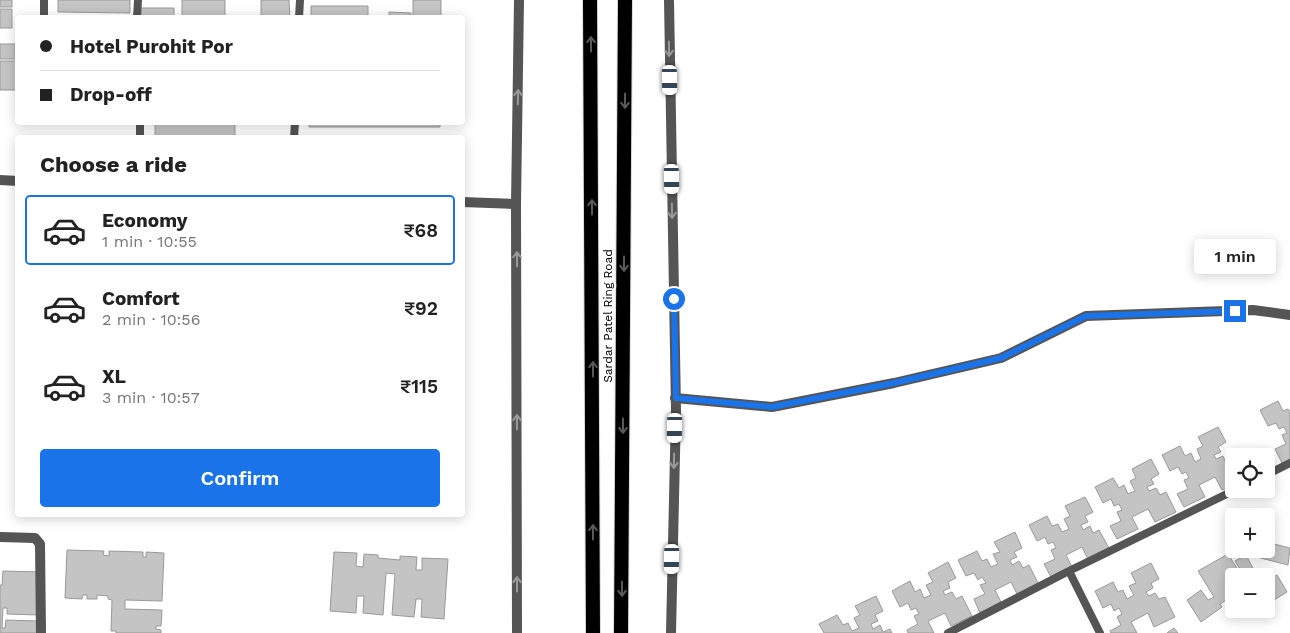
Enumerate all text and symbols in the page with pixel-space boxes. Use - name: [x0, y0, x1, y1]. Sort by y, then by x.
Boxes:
- text: Hotel Purohit Por: [70, 35, 233, 58]
- one-way arrow: [586, 37, 596, 53]
- one-way arrow: [665, 40, 674, 56]
- car: [662, 65, 677, 95]
- text: Drop-off: [70, 83, 152, 106]
- one-way arrow: [513, 89, 523, 106]
- one-way arrow: [620, 92, 630, 109]
- text: Choose a ride: [40, 152, 187, 177]
- car: [664, 164, 679, 194]
- one-way arrow: [587, 199, 597, 216]
- one-way arrow: [667, 202, 677, 219]
- icon: car: [42, 208, 87, 253]
- text: Economy: [102, 209, 187, 232]
- text: ₹68: [403, 219, 438, 242]
- text: 1 min · 10:55: [102, 232, 197, 251]
- callout: 1 min: [1194, 238, 1276, 274]
- text: 1 min: [1214, 247, 1256, 266]
- street label: Sardar Patel Ring Road: [601, 249, 615, 383]
- one-way arrow: [512, 252, 522, 268]
- one-way arrow: [619, 255, 629, 271]
- icon: car: [42, 286, 87, 331]
- text: Comfort: [102, 287, 180, 310]
- route start: [663, 288, 685, 310]
- text: ₹92: [404, 297, 438, 320]
- route end: [1224, 300, 1246, 322]
- text: 2 min · 10:56: [102, 310, 200, 329]
- one-way arrow: [588, 362, 597, 378]
- icon: car: [42, 364, 87, 409]
- text: XL: [102, 365, 126, 388]
- text: ₹115: [400, 375, 438, 398]
- text: 3 min · 10:57: [102, 388, 200, 407]
- car: [667, 413, 682, 443]
- one-way arrow: [512, 414, 522, 430]
- one-way arrow: [618, 418, 628, 434]
- map controls: [1225, 448, 1275, 618]
- button: locate: [1225, 448, 1275, 498]
- button: Confirm: [40, 449, 440, 507]
- one-way arrow: [670, 453, 679, 469]
- button: +: [1225, 508, 1275, 558]
- one-way arrow: [589, 524, 598, 540]
- car: [664, 544, 679, 574]
- button: −: [1225, 568, 1275, 618]
- one-way arrow: [512, 577, 522, 593]
- one-way arrow: [617, 580, 626, 596]

